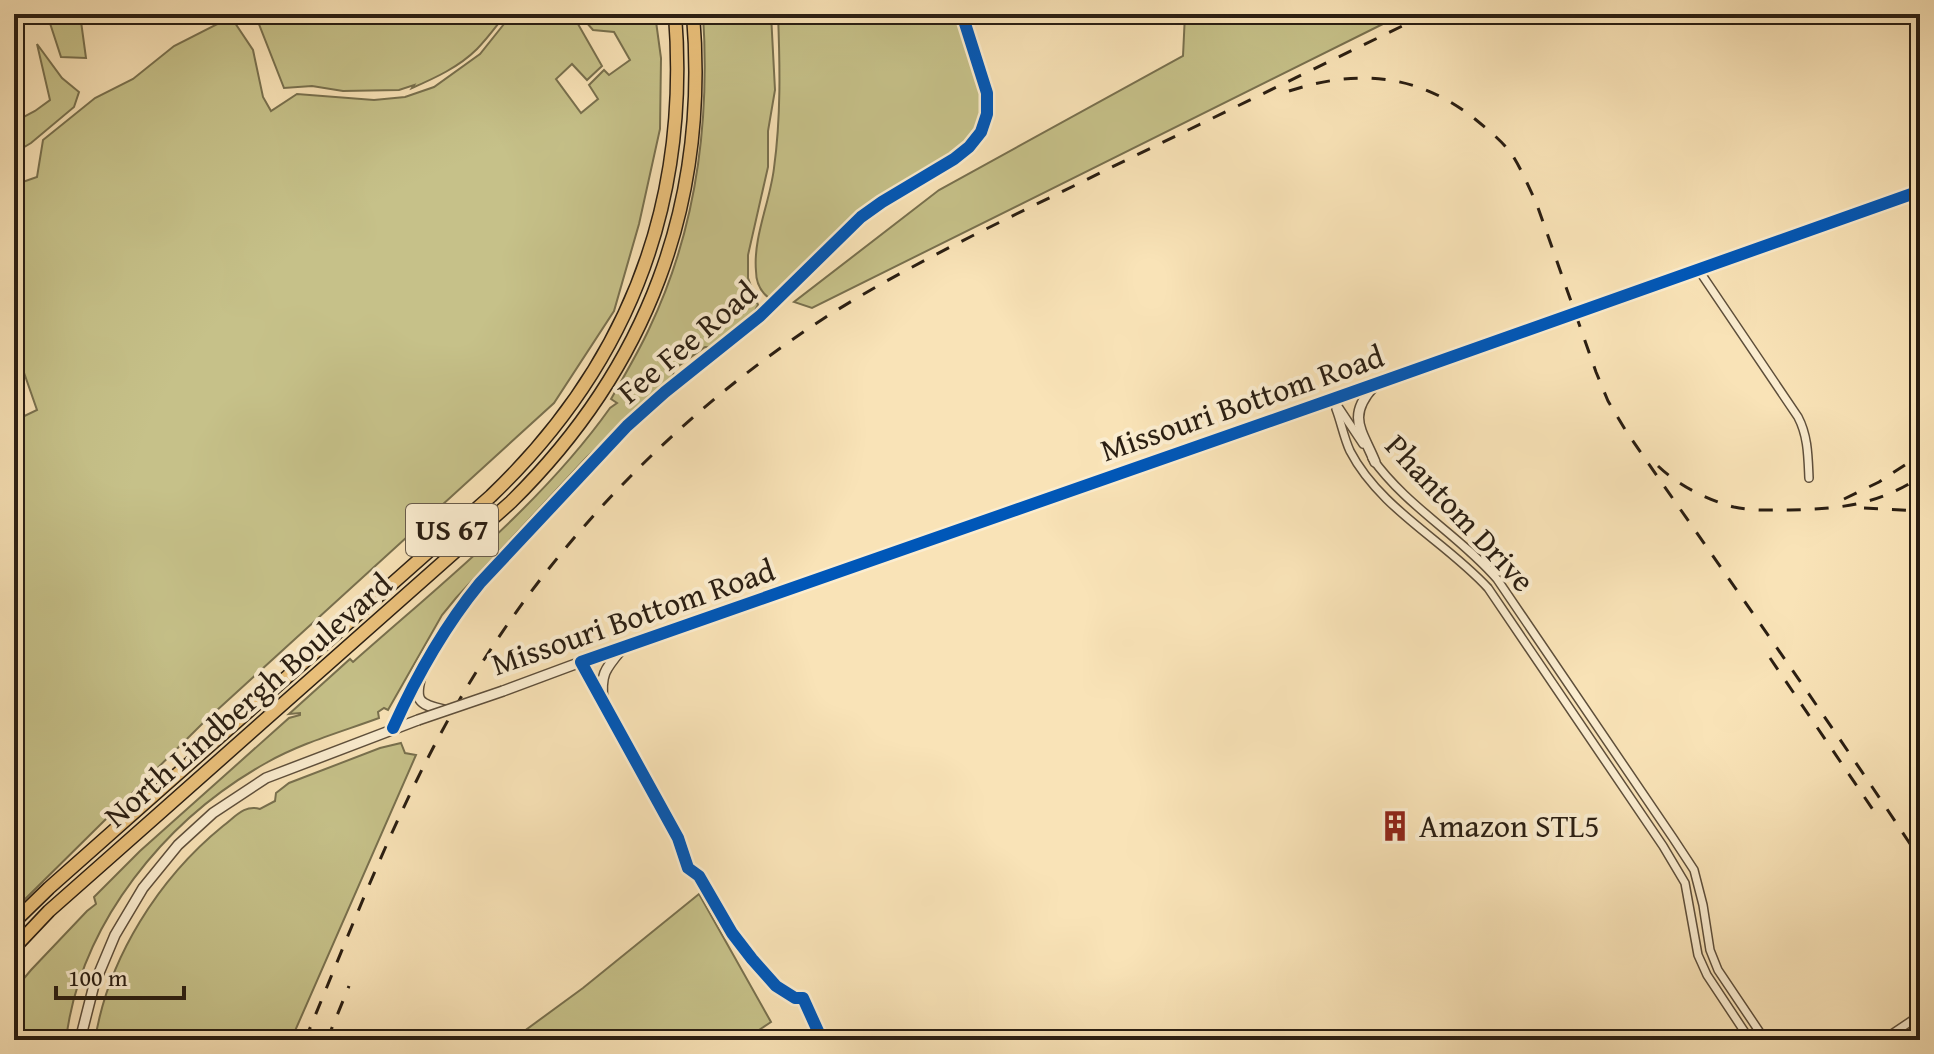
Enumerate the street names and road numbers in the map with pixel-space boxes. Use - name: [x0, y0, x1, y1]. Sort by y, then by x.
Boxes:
- street label: Fee Fee Road: [607, 269, 767, 414]
- street label: Missouri Bottom Road: [1094, 332, 1390, 473]
- street label: Phantom Drive: [1375, 423, 1546, 602]
- road number: US 67: [406, 504, 498, 556]
- street label: Missouri Bottom Road: [485, 546, 781, 687]
- street label: North Lindbergh Boulevard: [93, 561, 402, 838]

